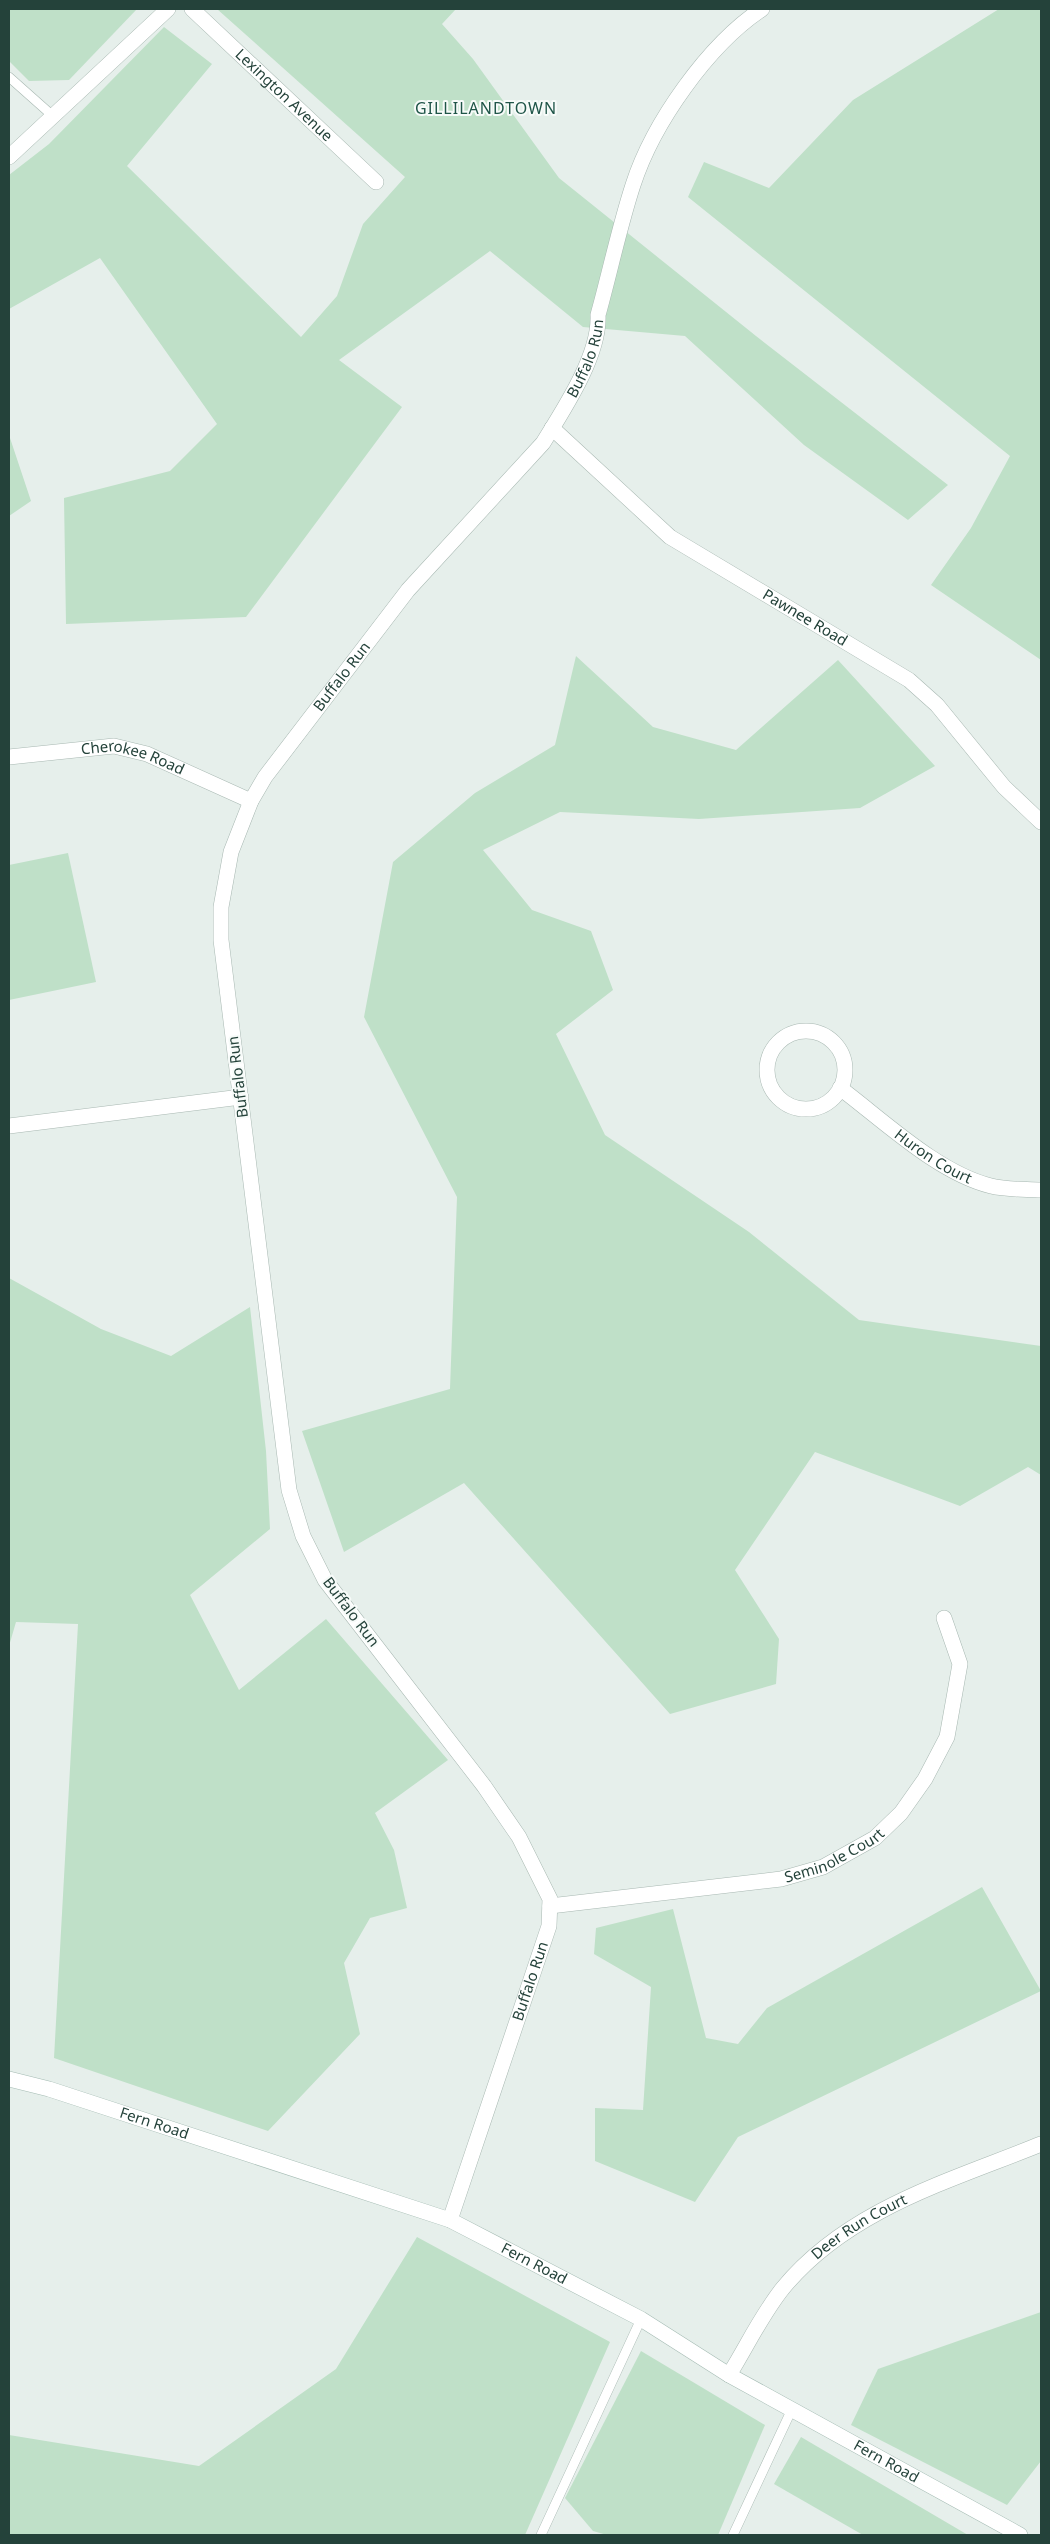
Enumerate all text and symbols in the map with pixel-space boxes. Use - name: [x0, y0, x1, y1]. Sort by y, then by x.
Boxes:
- street label: Lexington Avenue: [231, 44, 338, 145]
- district label: GILLILANDTOWN: [415, 97, 557, 119]
- street label: Buffalo Run: [561, 319, 607, 401]
- street label: Pawnee Road: [759, 584, 852, 650]
- street label: Buffalo Run: [308, 637, 374, 715]
- street label: Cherokee Road: [80, 735, 188, 779]
- street label: Buffalo Run: [222, 1035, 252, 1119]
- street label: Huron Court: [891, 1124, 976, 1188]
- street label: Buffalo Run: [319, 1572, 385, 1650]
- street label: Seminole Court: [782, 1823, 889, 1887]
- street label: Buffalo Run: [507, 1939, 552, 2023]
- street label: Fern Road: [117, 2102, 192, 2143]
- street label: Deer Run Court: [806, 2188, 910, 2263]
- street label: Fern Road: [498, 2237, 571, 2288]
- street label: Fern Road: [851, 2435, 923, 2487]

